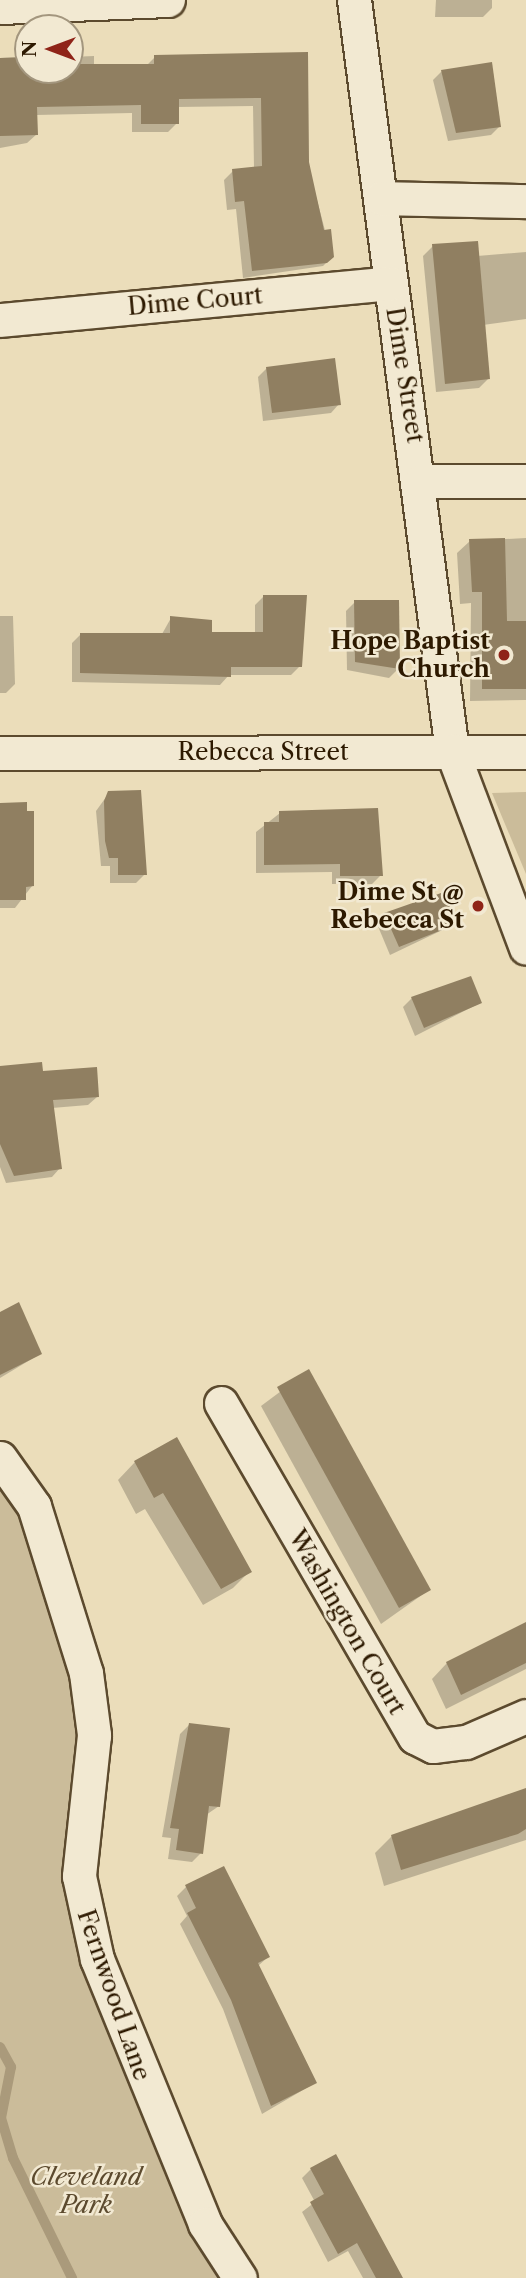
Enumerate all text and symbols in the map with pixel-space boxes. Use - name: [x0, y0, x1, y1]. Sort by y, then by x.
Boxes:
- north arrow: [14, 14, 84, 84]
- text: N: [18, 41, 41, 57]
- street label: Dime Court: [126, 281, 264, 321]
- street label: Dime Street: [380, 305, 430, 445]
- place label: Hope Baptist Church: [330, 627, 490, 683]
- marker: Hope Baptist Church: [496, 647, 512, 663]
- street label: Rebecca Street: [177, 738, 349, 766]
- place label: Dime St @ Rebecca St: [330, 878, 464, 934]
- marker: Dime St @ Rebecca St: [470, 898, 486, 914]
- street label: Washington Court: [282, 1525, 412, 1719]
- street label: Fernwood Lane: [71, 1906, 157, 2084]
- park label: Cleveland Park: [30, 2163, 142, 2219]

